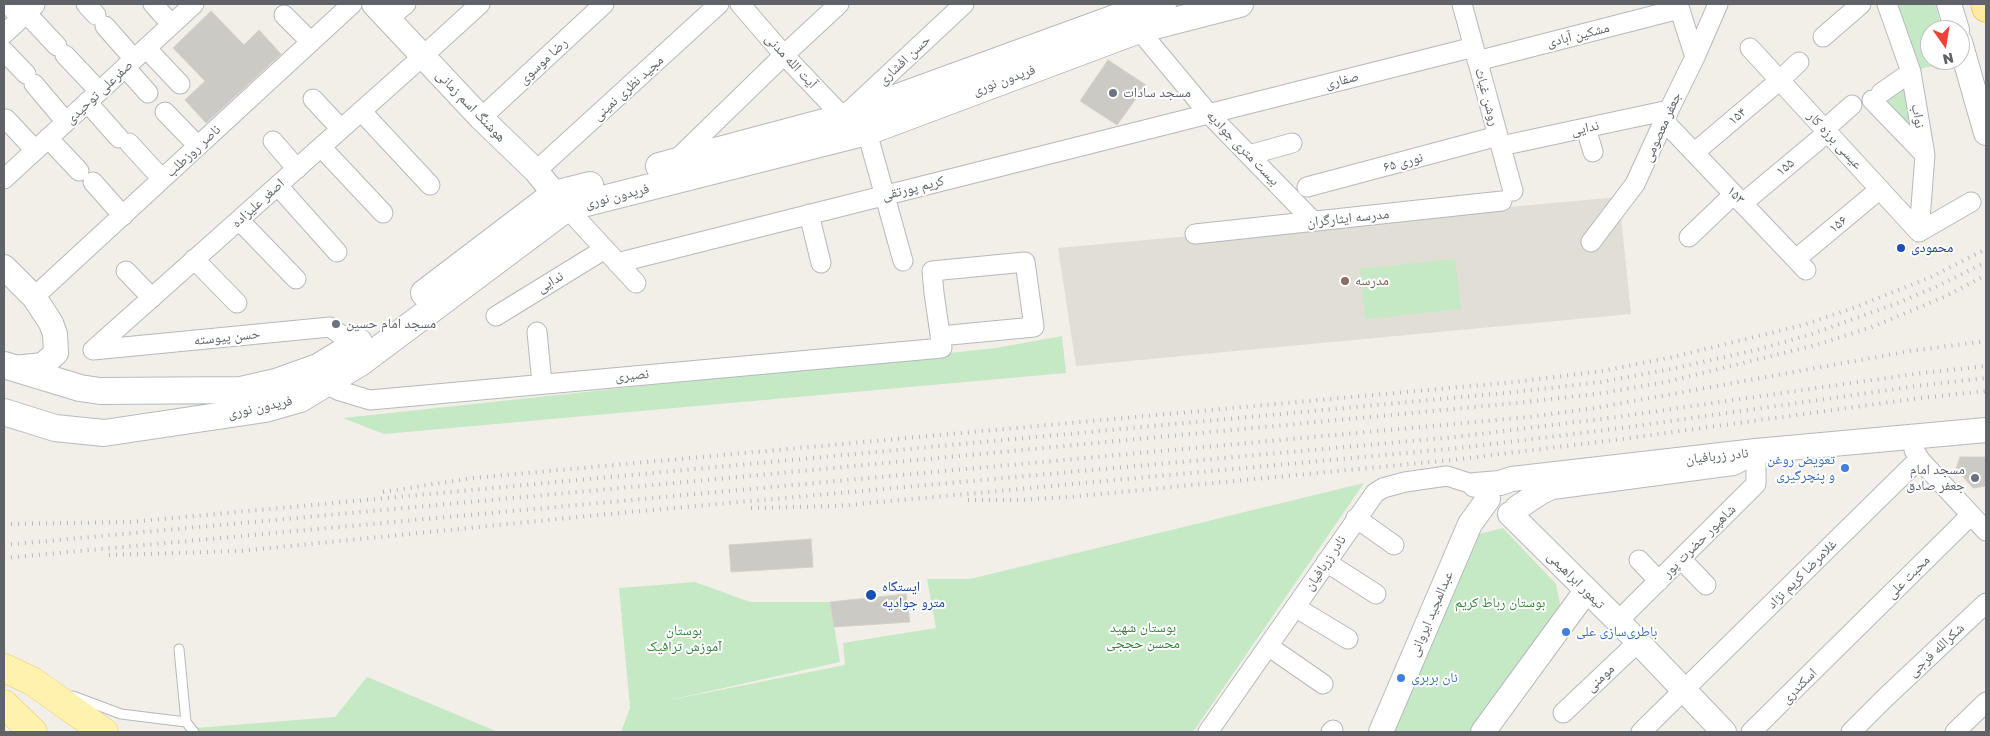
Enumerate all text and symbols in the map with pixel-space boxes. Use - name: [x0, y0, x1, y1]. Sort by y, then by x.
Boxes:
- street label: مشکین آبادی: [1545, 19, 1611, 51]
- north arrow: [1920, 20, 1970, 70]
- street label: آیت‌ الله مدنی: [761, 30, 821, 92]
- street label: حسن افشاری: [874, 31, 934, 89]
- street label: رضا موسوی: [515, 34, 571, 88]
- text: N: [1941, 50, 1955, 69]
- street label: مجید نظری نمینی: [589, 52, 667, 124]
- street label: صفرعلی توحیدی: [62, 56, 136, 128]
- street label: فریدون نوری: [970, 61, 1038, 99]
- street label: روشن غیاث: [1471, 66, 1503, 128]
- street label: هوشنگ اسم زمانی: [432, 67, 510, 145]
- street label: صفاری: [1323, 68, 1361, 92]
- place label: مسجد سادات: [1123, 85, 1191, 101]
- marker: مسجد سادات: [1107, 87, 1119, 99]
- street label: جعفر معصومی: [1639, 89, 1685, 165]
- street label: نواب: [1908, 102, 1928, 130]
- street label: ۱۵۴: [1724, 104, 1750, 128]
- street label: بیست متری جوادیه: [1203, 107, 1283, 189]
- street label: عیسی برزه کار: [1804, 107, 1866, 173]
- street label: ندایی: [1569, 117, 1601, 139]
- street label: ناصر روزطلب: [162, 121, 224, 181]
- street label: نوری ۶۵: [1381, 149, 1425, 175]
- street label: ۱۵۵: [1772, 155, 1798, 179]
- street label: کریم پورتقی: [880, 172, 946, 204]
- street label: اصغر علیزاده: [228, 175, 288, 231]
- street label: فریدون نوری: [583, 180, 651, 212]
- street label: ۱۵۳: [1723, 182, 1749, 208]
- street label: مدرسه ایثارگران: [1306, 205, 1390, 231]
- street label: ۱۵۶: [1825, 212, 1851, 236]
- place label: محمودی: [1911, 240, 1953, 256]
- marker: محمودی: [1895, 242, 1907, 254]
- street label: ندایی: [534, 268, 566, 296]
- place label: مدرسه: [1355, 273, 1389, 289]
- marker: مدرسه: [1339, 275, 1351, 287]
- place label: مسجد امام حسین: [346, 316, 436, 332]
- marker: مسجد امام حسین: [330, 318, 342, 330]
- street label: حسن پیوسته: [193, 325, 261, 349]
- street label: نصیری: [614, 365, 650, 385]
- street label: فریدون نوری: [226, 392, 294, 422]
- street label: نادر زربافیان: [1685, 444, 1749, 468]
- place label: تعویض روغن و پنچرگیری: [1767, 452, 1835, 484]
- marker: تعویض روغن و پنچرگیری: [1839, 462, 1851, 474]
- place label: مسجد امام جعفر صادق: [1906, 462, 1965, 494]
- marker: مسجد امام جعفر صادق: [1969, 472, 1981, 484]
- street label: شاهپور حضرت پور: [1659, 501, 1739, 581]
- street label: نادر زربافیان: [1300, 532, 1350, 594]
- street label: غلامرضا کریم نژاد: [1764, 536, 1840, 612]
- street label: تیمور ابراهیمی: [1544, 548, 1608, 612]
- street label: محبت علی: [1883, 552, 1933, 602]
- street label: عبدالمجید ایروانی: [1405, 569, 1457, 659]
- place label: ایستگاه مترو جوادیه: [882, 579, 945, 612]
- marker: ایستگاه مترو جوادیه: [864, 588, 878, 602]
- park label: بوستان رباط کریم: [1455, 595, 1545, 611]
- park label: بوستان شهید محسن حججی: [1106, 620, 1180, 652]
- street label: شکرالله فرجی: [1904, 620, 1968, 680]
- park label: بوستان آموزش ترافیک: [647, 623, 721, 656]
- place label: باطری‌سازی علی: [1576, 624, 1657, 640]
- marker: باطری‌سازی علی: [1560, 626, 1572, 638]
- street label: مومنی: [1582, 661, 1618, 695]
- street label: اسکندری: [1778, 665, 1820, 707]
- place label: نان بربری: [1411, 670, 1458, 686]
- marker: نان بربری: [1395, 672, 1407, 684]

